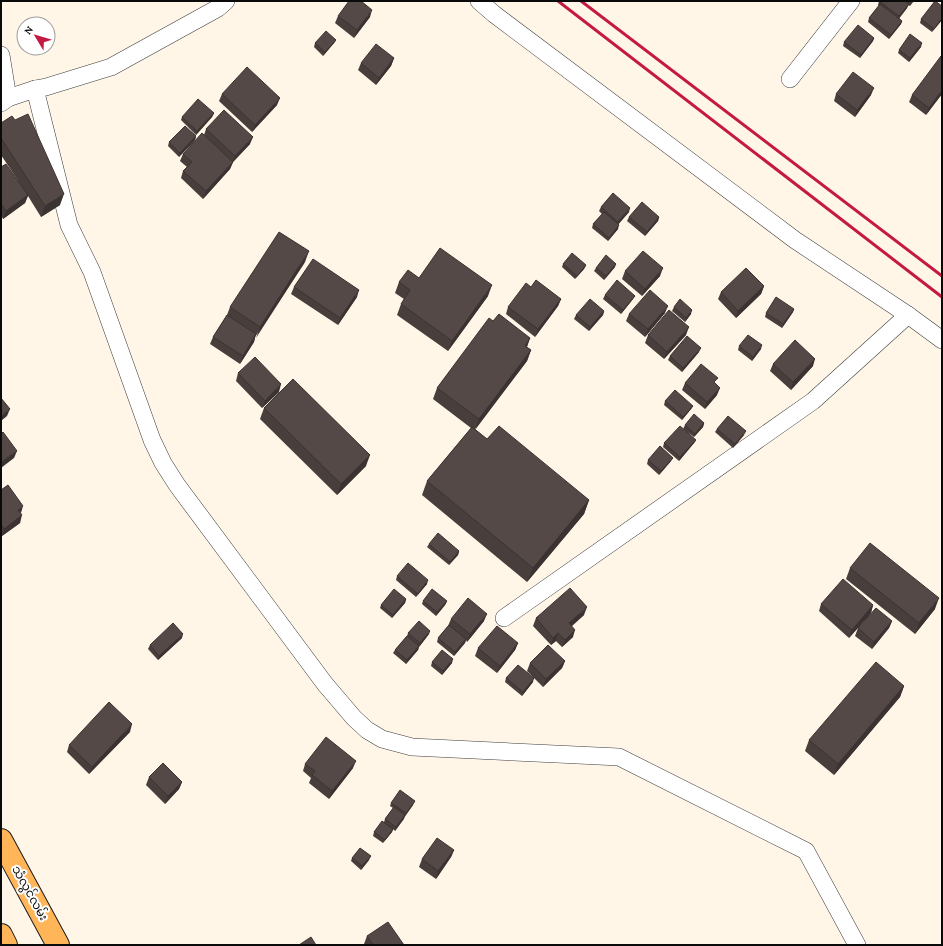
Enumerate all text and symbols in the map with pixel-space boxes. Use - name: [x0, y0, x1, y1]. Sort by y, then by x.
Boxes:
- north arrow: [16, 16, 56, 56]
- text: N: [21, 23, 35, 36]
- street label: သံလွင်လမ်း: [7, 862, 53, 924]

